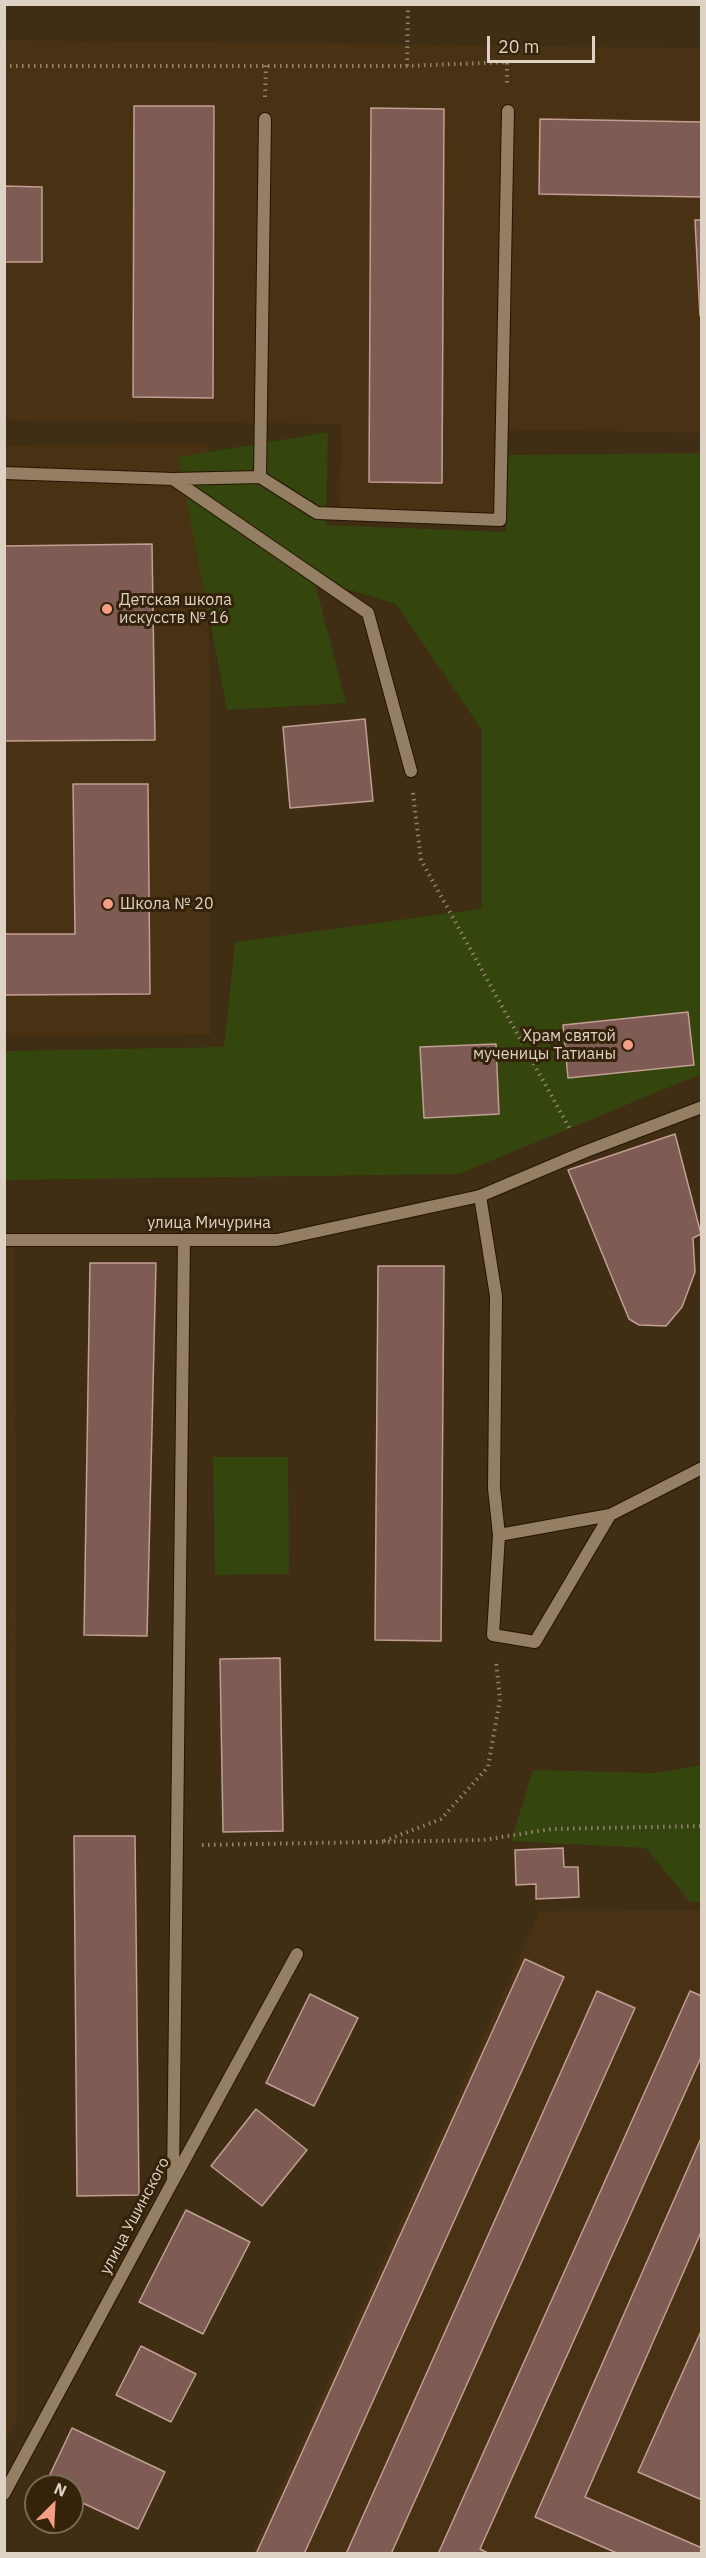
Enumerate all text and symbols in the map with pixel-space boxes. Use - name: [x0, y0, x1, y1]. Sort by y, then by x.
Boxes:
- scale bar: [490, 24, 598, 62]
- text: 20 m: [498, 35, 540, 58]
- place label: Детская школа искусств № 16: [119, 590, 232, 628]
- marker: Детская школа искусств № 16: [100, 602, 114, 616]
- place label: Школа № 20: [120, 894, 214, 914]
- marker: Школа № 20: [101, 897, 115, 911]
- place label: Храм святой мученицы Татианы: [473, 1026, 616, 1064]
- marker: Храм святой мученицы Татианы: [621, 1038, 635, 1052]
- street label: улица Мичурина: [147, 1213, 271, 1233]
- street label: улица Ушинского: [96, 2154, 174, 2278]
- north arrow: [24, 2474, 84, 2534]
- text: N: [51, 2478, 70, 2501]

